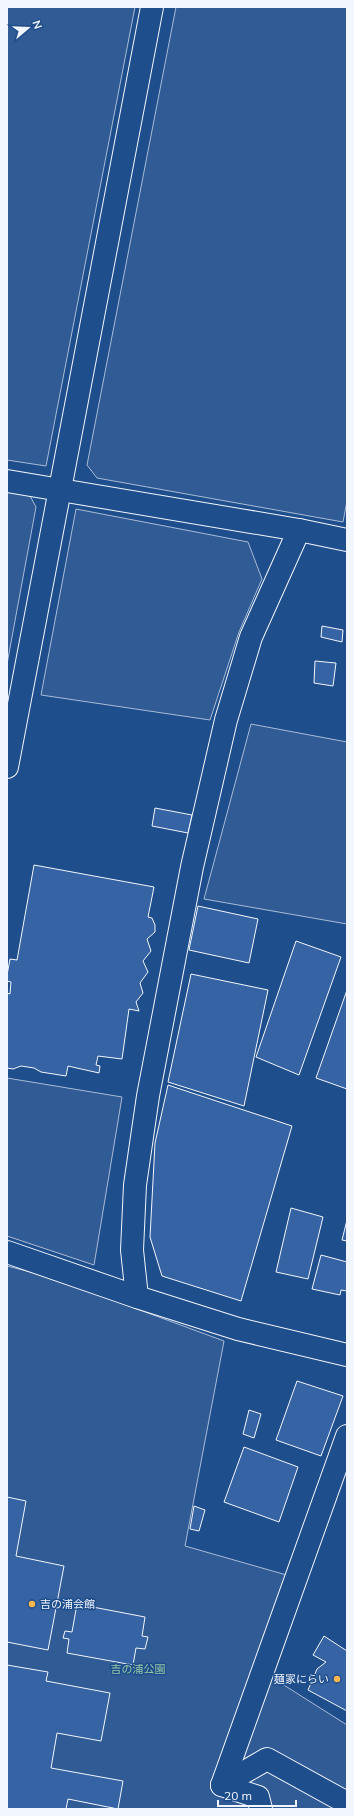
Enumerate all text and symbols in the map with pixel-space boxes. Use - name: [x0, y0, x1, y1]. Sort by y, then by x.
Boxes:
- north arrow: [8, 8, 48, 48]
- text: N: [29, 19, 45, 31]
- place label: 吉の浦会館: [40, 1597, 95, 1611]
- marker: 吉の浦会館: [27, 1599, 37, 1609]
- park label: 吉の浦公園: [111, 1662, 166, 1676]
- place label: 麺家にらい: [274, 1672, 329, 1686]
- marker: 麺家にらい: [332, 1674, 342, 1684]
- scale bar: [218, 1782, 296, 1808]
- text: 20 m: [224, 1788, 252, 1803]

